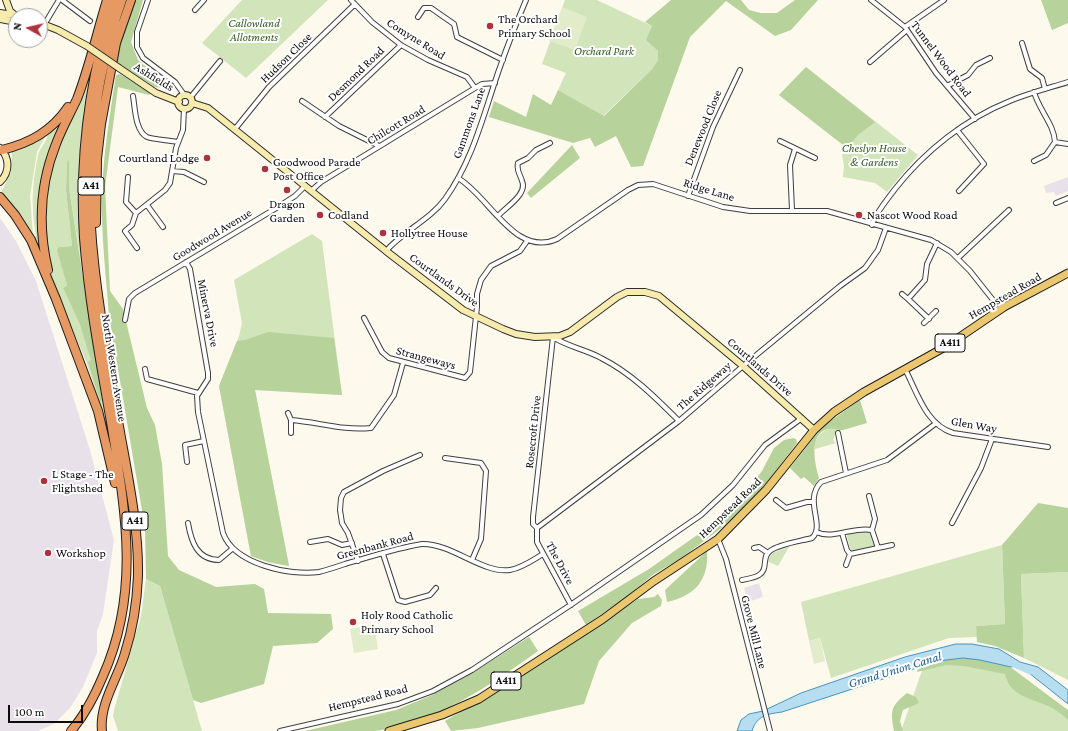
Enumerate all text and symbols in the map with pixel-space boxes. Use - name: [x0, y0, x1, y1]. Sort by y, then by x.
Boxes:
- north arrow: [8, 8, 48, 48]
- place label: The Orchard Primary School: [498, 12, 571, 40]
- street label: Comyne Road: [384, 15, 448, 63]
- park label: Callowland Allotments: [228, 16, 280, 44]
- street label: Tunnel Wood Road: [908, 18, 974, 100]
- marker: The Orchard Primary School: [485, 21, 495, 31]
- text: N: [11, 22, 24, 31]
- street label: Hudson Close: [257, 30, 315, 86]
- street label: Desmond Road: [325, 43, 387, 105]
- park label: Orchard Park: [574, 44, 634, 58]
- street label: Ashfields: [132, 60, 176, 94]
- street label: Gammons Lane: [449, 85, 489, 161]
- street label: Denewood Close: [681, 88, 725, 168]
- street label: Chilcott Road: [364, 102, 428, 148]
- park label: Cheslyn House & Gardens: [842, 141, 906, 169]
- place label: Courtland Lodge: [118, 151, 199, 165]
- marker: Courtland Lodge: [202, 153, 212, 163]
- place label: Goodwood Parade Post Office: [273, 155, 361, 183]
- marker: Goodwood Parade Post Office: [260, 164, 270, 174]
- street label: Ridge Lane: [682, 175, 736, 205]
- road number: A41: [78, 177, 104, 195]
- marker: Dragon Garden: [282, 185, 292, 195]
- place label: Dragon Garden: [269, 197, 305, 225]
- street label: Goodwood Avenue: [170, 206, 254, 264]
- place label: Codland: [328, 208, 369, 222]
- place label: Nascot Wood Road: [867, 208, 957, 222]
- marker: Codland: [315, 210, 325, 220]
- marker: Nascot Wood Road: [854, 210, 864, 220]
- place label: Hollytree House: [391, 226, 468, 240]
- marker: Hollytree House: [378, 228, 388, 238]
- street label: Courtlands Drive: [407, 250, 481, 310]
- street label: Hempstead Road: [966, 269, 1044, 323]
- street label: Minerva Drive: [194, 278, 222, 348]
- street label: North Western Avenue: [98, 313, 130, 423]
- road number: A411: [935, 334, 965, 352]
- street label: Courtlands Drive: [724, 335, 796, 399]
- street label: Strangeways: [395, 343, 457, 373]
- street label: The Ridgeway: [674, 358, 734, 414]
- street label: Rosecroft Drive: [522, 395, 544, 469]
- street label: Glen Way: [950, 414, 998, 436]
- place label: L Stage - The Flightshed: [52, 467, 113, 495]
- street label: Hempstead Road: [696, 475, 764, 541]
- marker: L Stage - The Flightshed: [39, 476, 49, 486]
- road number: A41: [122, 512, 148, 530]
- street label: Greenbank Road: [335, 529, 415, 563]
- street label: The Drive: [543, 539, 577, 587]
- place label: Workshop: [56, 546, 106, 560]
- marker: Workshop: [43, 548, 53, 558]
- street label: Grove Mill Lane: [738, 594, 770, 670]
- place label: Holy Rood Catholic Primary School: [361, 608, 453, 636]
- marker: Holy Rood Catholic Primary School: [348, 617, 358, 627]
- water label: Grand Union Canal: [847, 648, 943, 692]
- road number: A411: [491, 672, 521, 690]
- street label: Hempstead Road: [327, 681, 409, 715]
- scale bar: [10, 697, 85, 723]
- text: 100 m: [15, 705, 44, 719]

